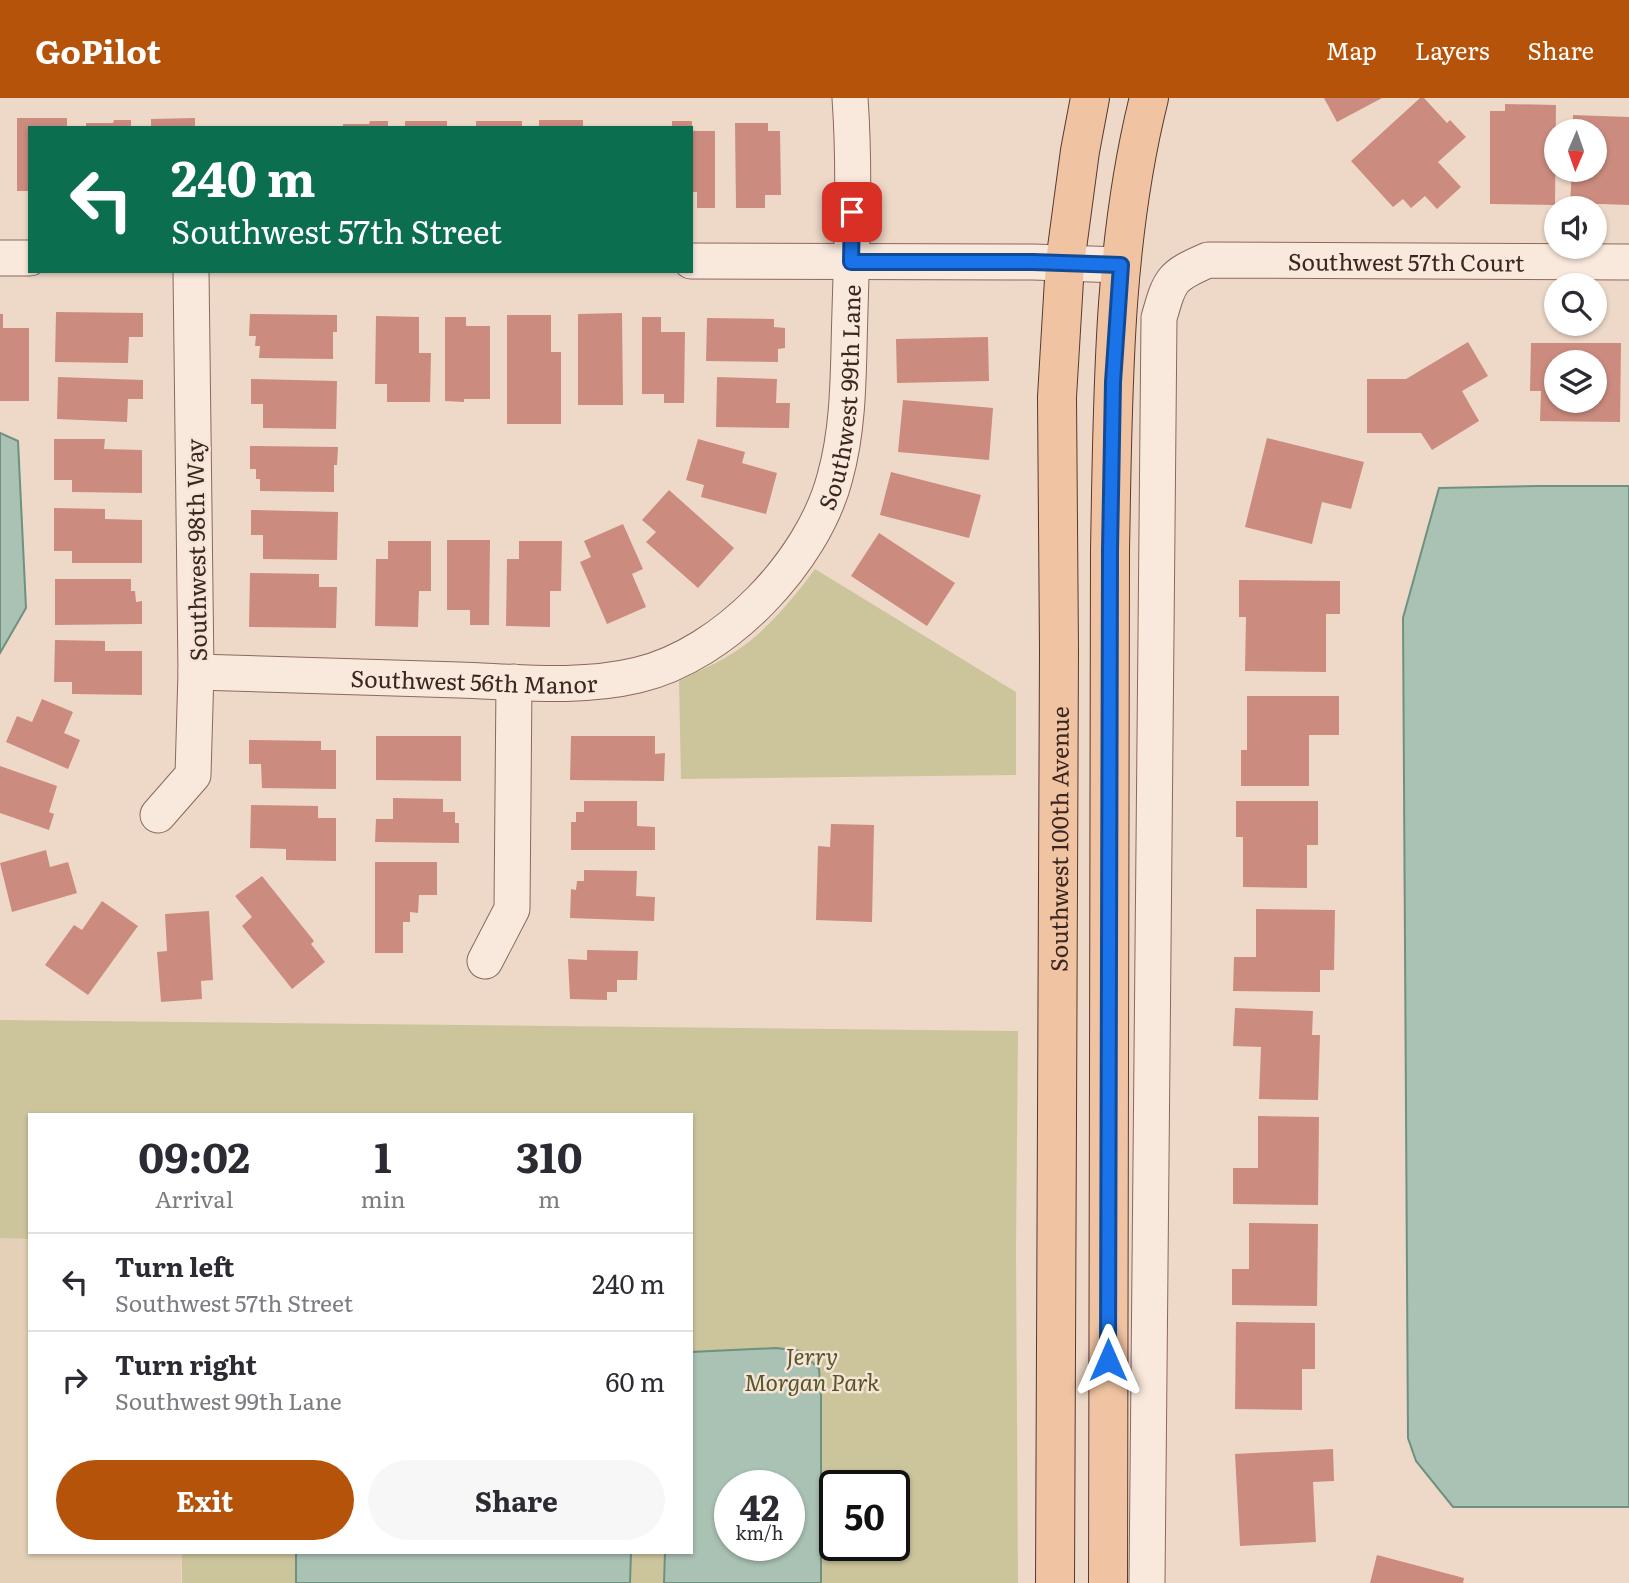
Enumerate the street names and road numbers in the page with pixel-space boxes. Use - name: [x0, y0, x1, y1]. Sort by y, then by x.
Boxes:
- street label: Southwest 57th Court: [1288, 243, 1525, 279]
- street label: Southwest 99th Lane: [808, 284, 868, 515]
- street label: Southwest 98th Way: [176, 438, 214, 662]
- street label: Southwest 56th Manor: [350, 660, 599, 701]
- street label: Southwest 100th Avenue: [1041, 706, 1076, 972]

